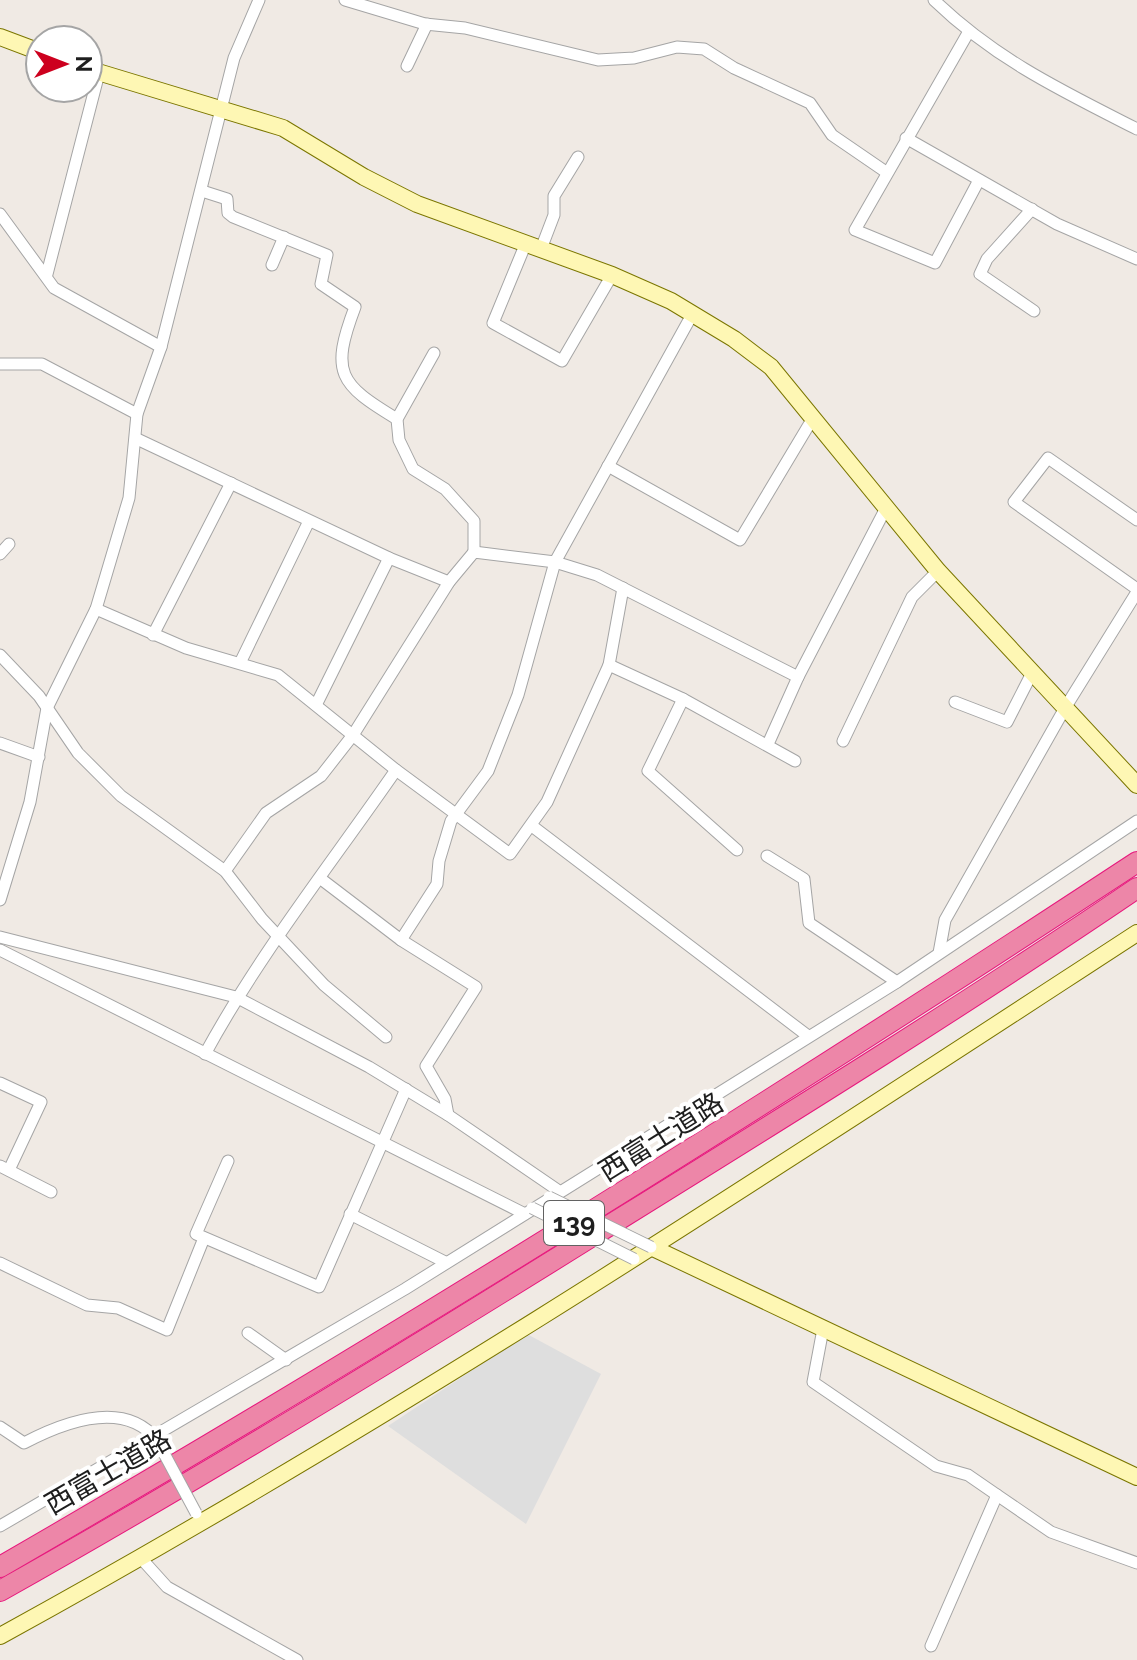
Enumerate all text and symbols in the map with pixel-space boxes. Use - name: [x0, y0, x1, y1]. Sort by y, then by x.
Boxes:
- north arrow: [24, 24, 104, 104]
- text: N: [71, 56, 97, 72]
- street label: 西富士道路: [593, 1086, 729, 1188]
- road number: 139: [544, 1201, 604, 1245]
- street label: 西富士道路: [39, 1423, 177, 1521]

